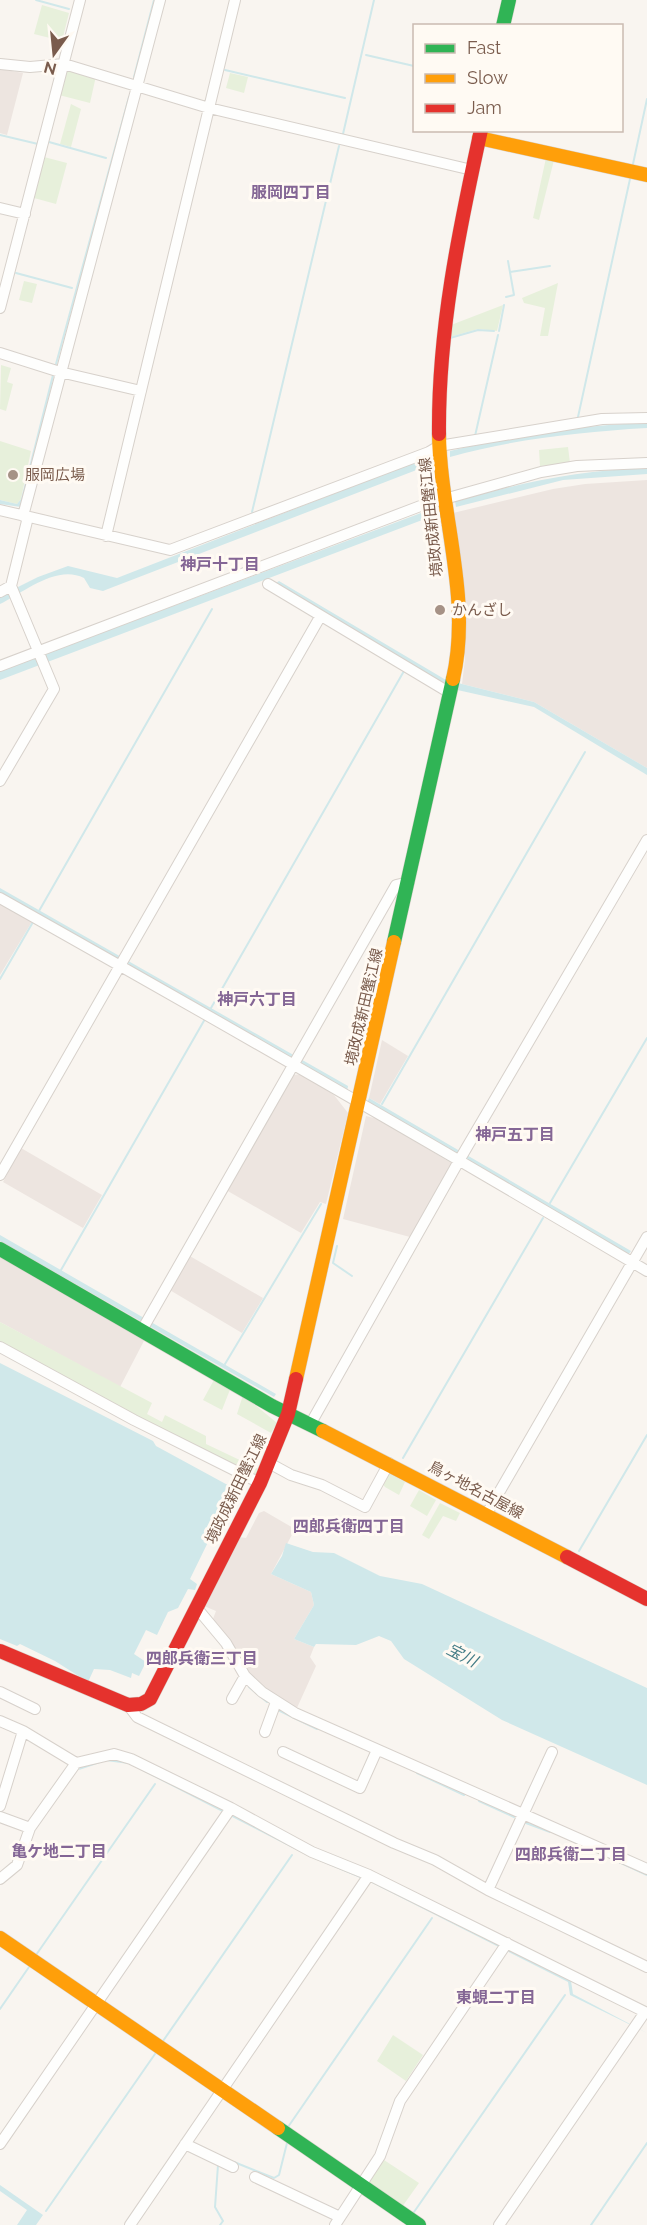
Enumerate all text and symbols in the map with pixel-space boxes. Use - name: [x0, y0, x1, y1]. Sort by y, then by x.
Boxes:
- north arrow: [24, 24, 84, 84]
- legend: [413, 24, 623, 132]
- text: Fast: [467, 37, 501, 58]
- text: N: [42, 57, 59, 79]
- text: Slow: [467, 67, 508, 88]
- text: Jam: [467, 97, 502, 118]
- district label: 服岡四丁目: [251, 183, 331, 202]
- street label: 境政成新田蟹江線: [416, 456, 446, 578]
- place label: 服岡広場: [25, 466, 85, 484]
- marker: 服岡広場: [6, 468, 20, 482]
- district label: 神戸十丁目: [180, 555, 260, 574]
- place label: かんざし: [452, 601, 512, 619]
- marker: かんざし: [433, 603, 447, 617]
- street label: 境政成新田蟹江線: [342, 947, 386, 1067]
- district label: 神戸六丁目: [217, 990, 297, 1009]
- district label: 神戸五丁目: [475, 1125, 555, 1144]
- street label: 境政成新田蟹江線: [202, 1431, 270, 1547]
- street label: 鳥ヶ地名古屋線: [425, 1457, 527, 1523]
- district label: 四郎兵衛四丁目: [293, 1517, 405, 1536]
- water label: 宝川: [443, 1639, 482, 1672]
- district label: 四郎兵衛三丁目: [146, 1649, 258, 1668]
- district label: 亀ケ地二丁目: [11, 1842, 107, 1861]
- district label: 四郎兵衛二丁目: [515, 1845, 627, 1864]
- district label: 東蜆二丁目: [456, 1988, 536, 2007]

